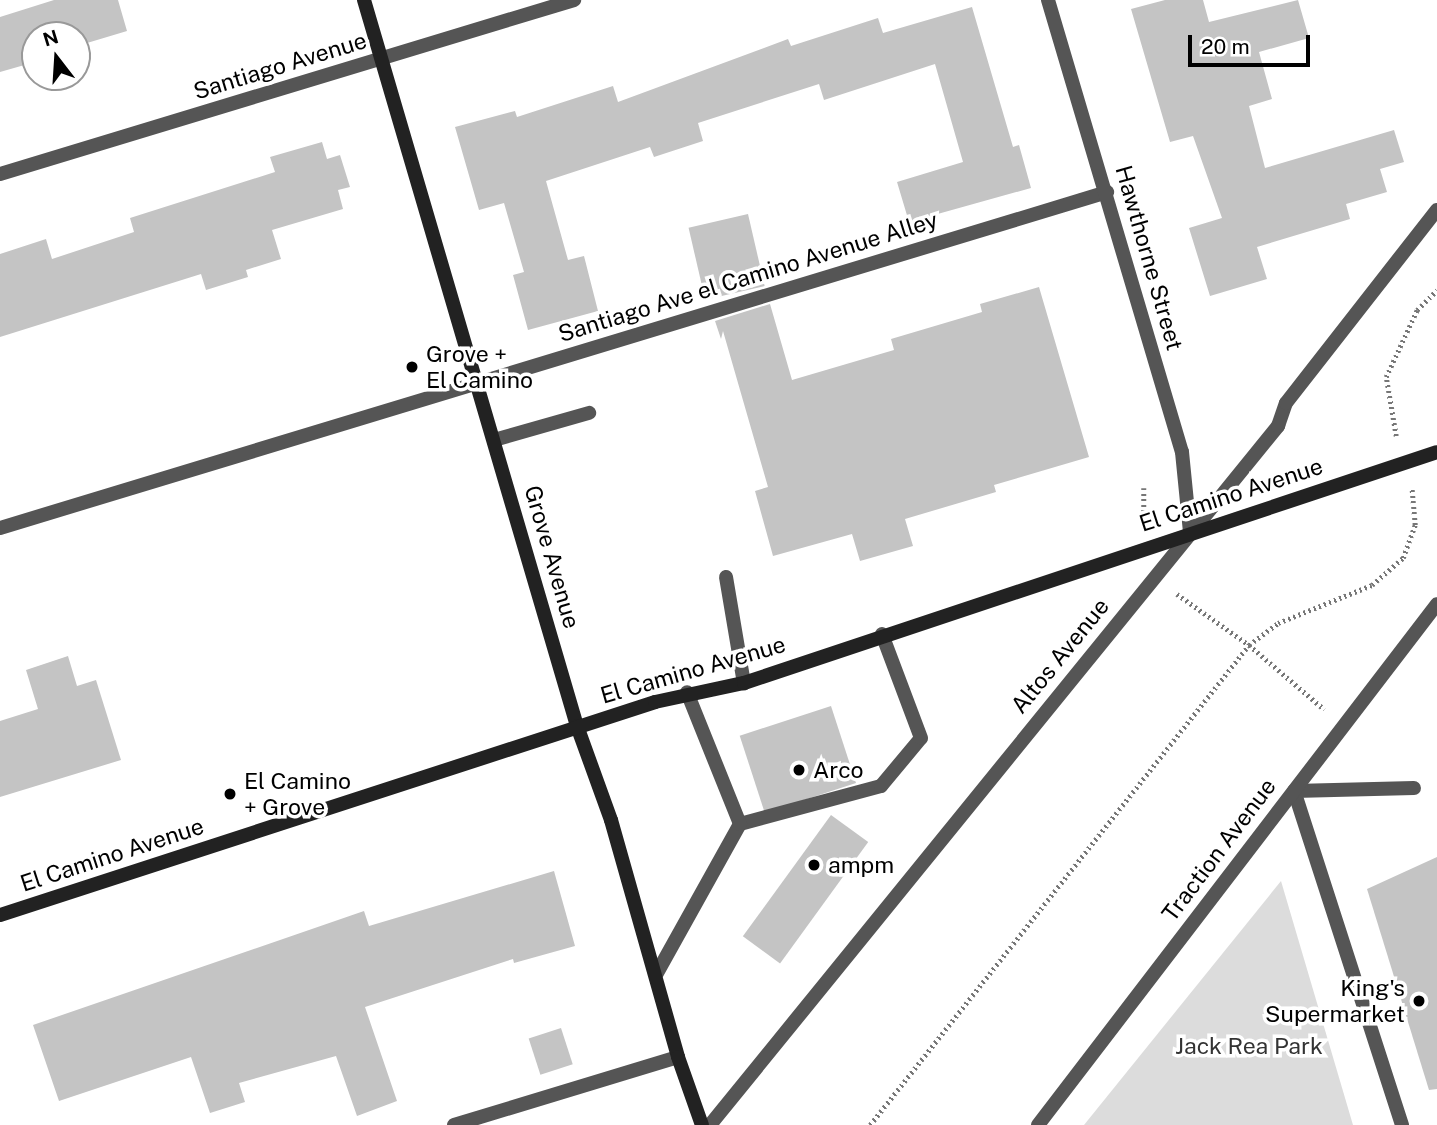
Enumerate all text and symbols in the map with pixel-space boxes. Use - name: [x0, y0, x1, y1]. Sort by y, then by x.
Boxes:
- north arrow: [21, 21, 91, 91]
- scale bar: [1192, 21, 1314, 65]
- text: N: [40, 25, 61, 51]
- street label: Santiago Avenue: [190, 27, 370, 105]
- text: 20 m: [1201, 34, 1250, 59]
- street label: Hawthorne Street: [1109, 162, 1189, 354]
- street label: Santiago Ave el Camino Avenue Alley: [554, 206, 942, 348]
- place label: Grove + El Camino: [426, 340, 533, 394]
- marker: Grove + El Camino: [404, 359, 420, 375]
- street label: El Camino Avenue: [1136, 452, 1326, 538]
- street label: Grove Avenue: [518, 482, 586, 632]
- street label: Altos Avenue: [1005, 593, 1115, 719]
- street label: El Camino Avenue: [597, 630, 789, 710]
- place label: Arco: [813, 756, 864, 784]
- marker: Arco: [791, 762, 807, 778]
- place label: El Camino + Grove: [244, 767, 351, 821]
- street label: Traction Avenue: [1156, 773, 1282, 927]
- marker: El Camino + Grove: [222, 786, 238, 802]
- street label: El Camino Avenue: [17, 812, 207, 898]
- place label: ampm: [828, 851, 894, 879]
- marker: ampm: [806, 857, 822, 873]
- place label: King's Supermarket: [1265, 974, 1405, 1028]
- marker: King's Supermarket: [1411, 993, 1427, 1009]
- park label: Jack Rea Park: [1175, 1032, 1323, 1060]

